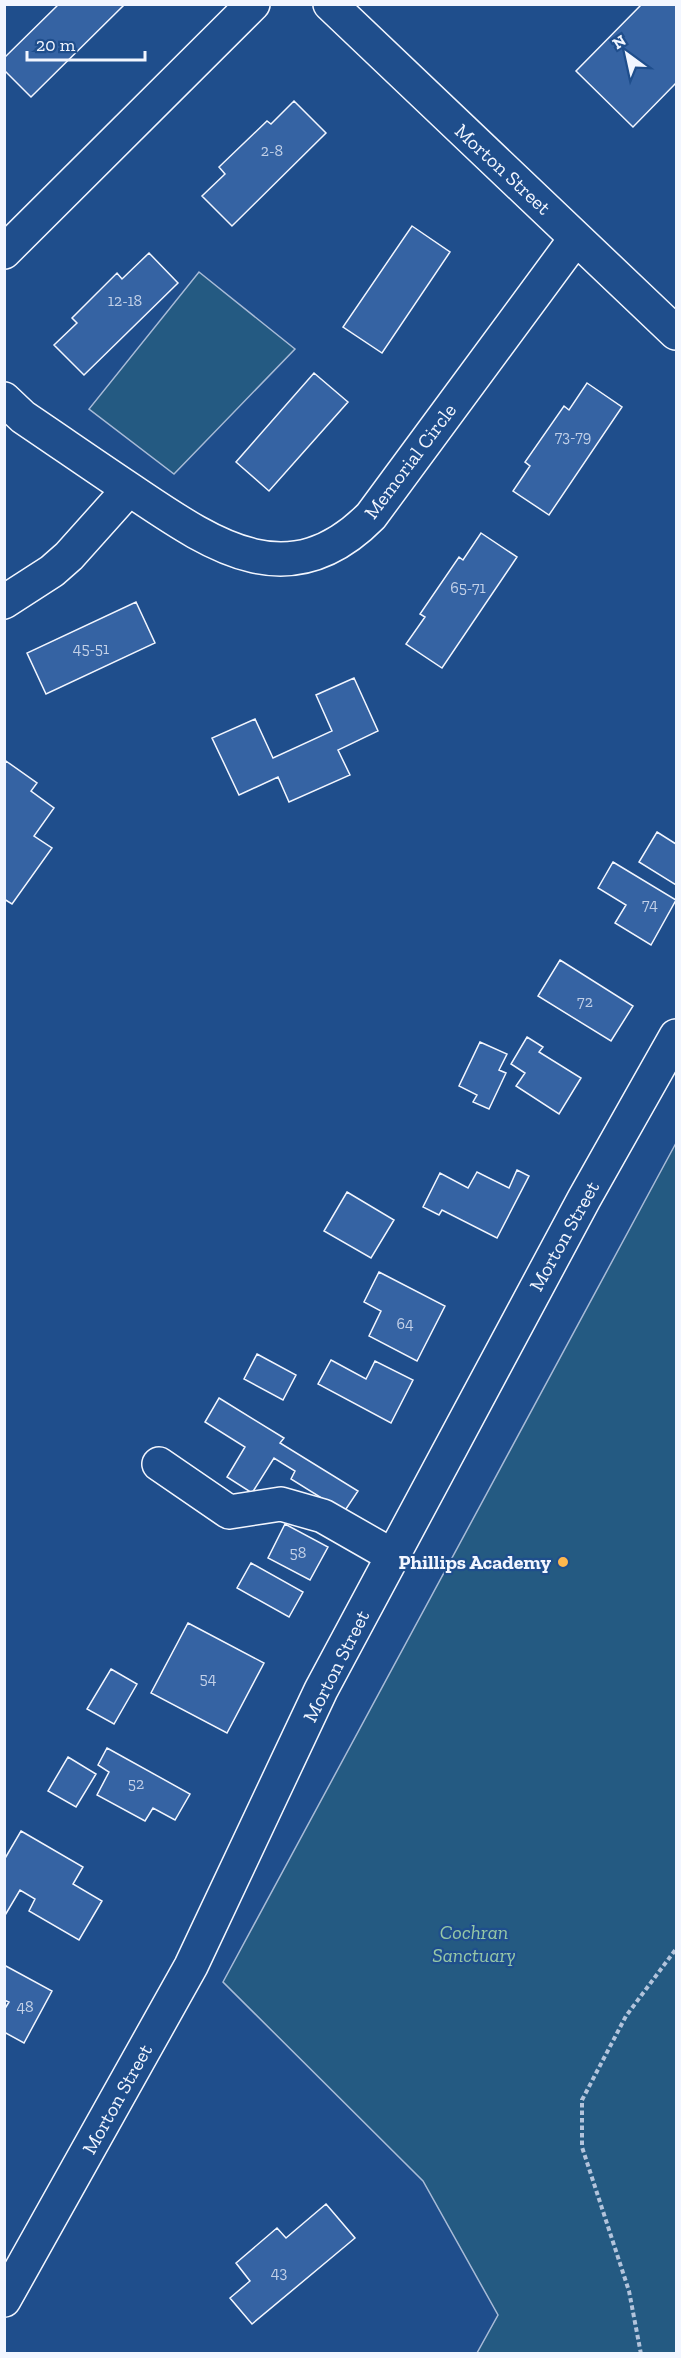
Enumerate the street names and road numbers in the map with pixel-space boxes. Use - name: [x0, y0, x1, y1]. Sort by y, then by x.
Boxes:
- street label: Morton Street: [450, 119, 556, 220]
- street label: Memorial Circle: [359, 398, 461, 524]
- street label: Morton Street: [524, 1176, 604, 1295]
- street label: Morton Street: [298, 1606, 375, 1726]
- street label: Morton Street: [77, 2039, 157, 2158]

